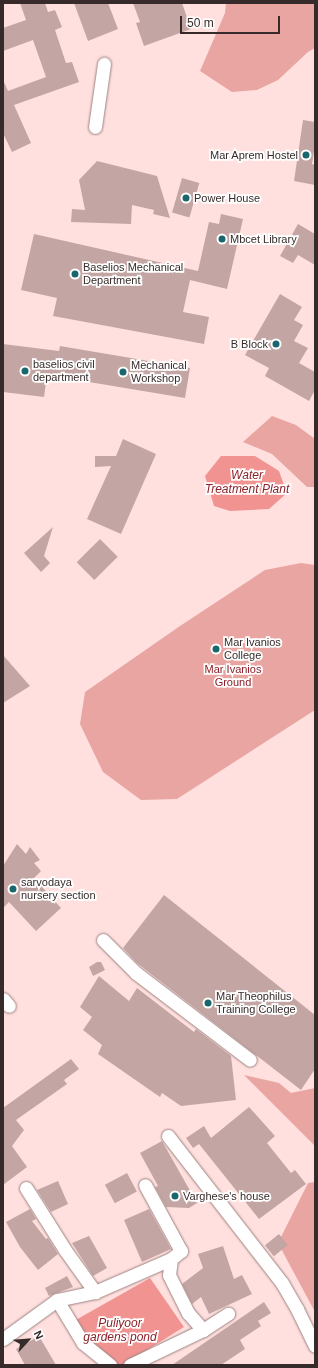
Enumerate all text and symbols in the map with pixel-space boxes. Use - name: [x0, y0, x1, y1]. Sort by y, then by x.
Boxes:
- scale bar: [182, 8, 282, 34]
- text: 50 m: [187, 16, 214, 30]
- place label: Mar Aprem Hostel: [209, 148, 298, 162]
- marker: Mar Aprem Hostel: [301, 150, 311, 160]
- place label: Power House: [194, 191, 260, 205]
- marker: Power House: [181, 193, 191, 203]
- place label: Mbcet Library: [230, 232, 297, 246]
- marker: Mbcet Library: [217, 234, 227, 244]
- place label: Baselios Mechanical Department: [83, 261, 183, 287]
- marker: Baselios Mechanical Department: [70, 269, 80, 279]
- place label: B Block: [231, 337, 268, 351]
- marker: B Block: [271, 339, 281, 349]
- place label: baselios civil department: [33, 358, 95, 384]
- place label: Mechanical Workshop: [131, 359, 187, 385]
- marker: baselios civil department: [20, 366, 30, 376]
- marker: Mechanical Workshop: [118, 367, 128, 377]
- water label: Water Treatment Plant: [205, 469, 289, 497]
- place label: Mar Ivanios College: [224, 636, 281, 662]
- marker: Mar Ivanios College: [211, 644, 221, 654]
- park label: Mar Ivanios Ground: [205, 663, 261, 689]
- place label: sarvodaya nursery section: [21, 876, 96, 902]
- marker: sarvodaya nursery section: [8, 884, 18, 894]
- place label: Mar Theophilus Training College: [216, 990, 296, 1016]
- marker: Mar Theophilus Training College: [203, 998, 213, 1008]
- place label: Varghese's house: [183, 1189, 270, 1203]
- marker: Varghese's house: [170, 1191, 180, 1201]
- water label: Puliyoor gardens pond: [83, 1317, 157, 1345]
- north arrow: [8, 1320, 48, 1360]
- text: N: [32, 1329, 46, 1341]

